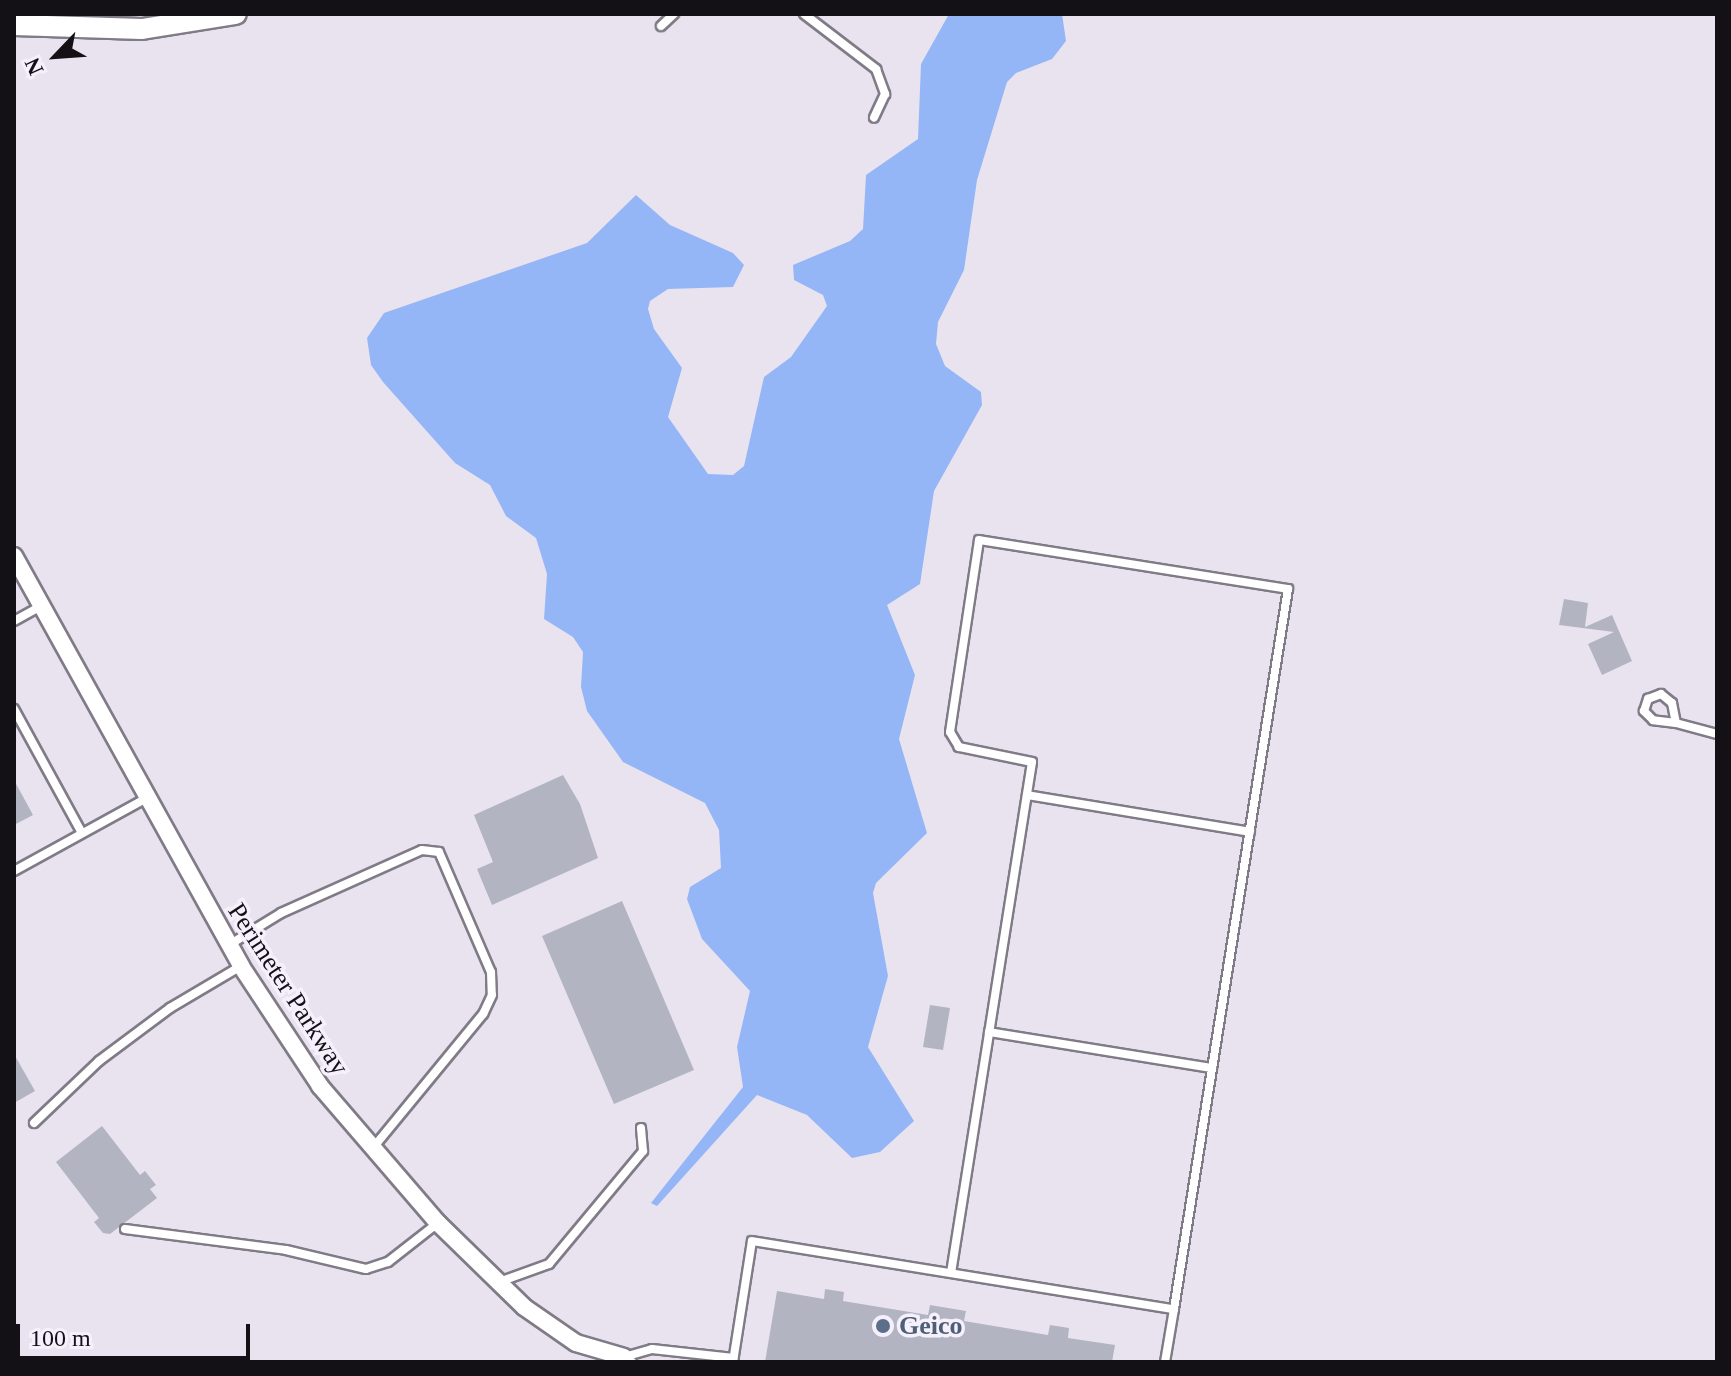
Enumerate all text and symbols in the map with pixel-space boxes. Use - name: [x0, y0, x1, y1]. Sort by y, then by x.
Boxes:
- north arrow: [16, 16, 96, 96]
- text: N: [19, 54, 48, 79]
- street label: Perimeter Parkway: [221, 897, 355, 1081]
- scale bar: [20, 1308, 254, 1358]
- place label: Geico: [899, 1310, 963, 1342]
- marker: Geico: [874, 1317, 892, 1335]
- text: 100 m: [30, 1325, 91, 1351]

